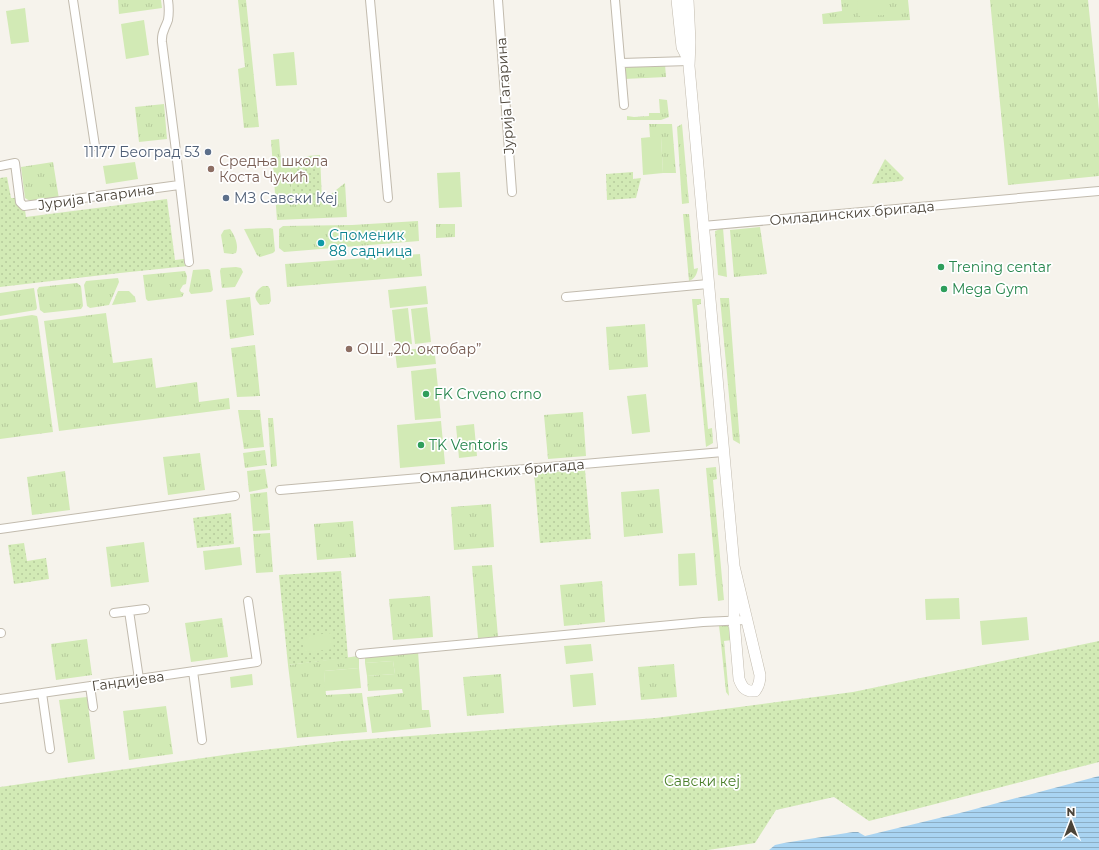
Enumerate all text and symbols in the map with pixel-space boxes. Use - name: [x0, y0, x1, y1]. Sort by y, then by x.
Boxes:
- street label: Јурија Гагарина: [492, 37, 518, 155]
- place label: 11177 Београд 53: [84, 143, 200, 161]
- marker: 11177 Београд 53: [203, 147, 213, 157]
- place label: Средња школа Коста Чукић: [219, 152, 328, 186]
- marker: Средња школа Коста Чукић: [206, 164, 216, 174]
- street label: Јурија Гагарина: [37, 180, 155, 214]
- place label: МЗ Савски Кеј: [234, 189, 338, 207]
- marker: МЗ Савски Кеј: [221, 193, 231, 203]
- street label: Омладинских бригада: [769, 197, 935, 229]
- place label: Споменик 88 садница: [329, 226, 413, 260]
- marker: Споменик 88 садница: [316, 238, 326, 248]
- place label: Trening centar: [949, 258, 1052, 276]
- marker: Trening centar: [936, 262, 946, 272]
- place label: Mega Gym: [952, 280, 1029, 298]
- marker: Mega Gym: [939, 284, 949, 294]
- place label: ОШ „20. октобар”: [357, 340, 481, 358]
- marker: ОШ „20. октобар”: [344, 344, 354, 354]
- place label: FK Crveno crno: [434, 385, 542, 403]
- marker: FK Crveno crno: [421, 389, 431, 399]
- place label: TK Ventoris: [429, 436, 508, 454]
- marker: TK Ventoris: [416, 440, 426, 450]
- street label: Омладинских бригада: [419, 455, 585, 487]
- street label: Гандијева: [91, 667, 165, 695]
- park label: Савски кеј: [664, 772, 740, 790]
- north arrow: [1051, 802, 1091, 842]
- text: N: [1067, 805, 1075, 819]

